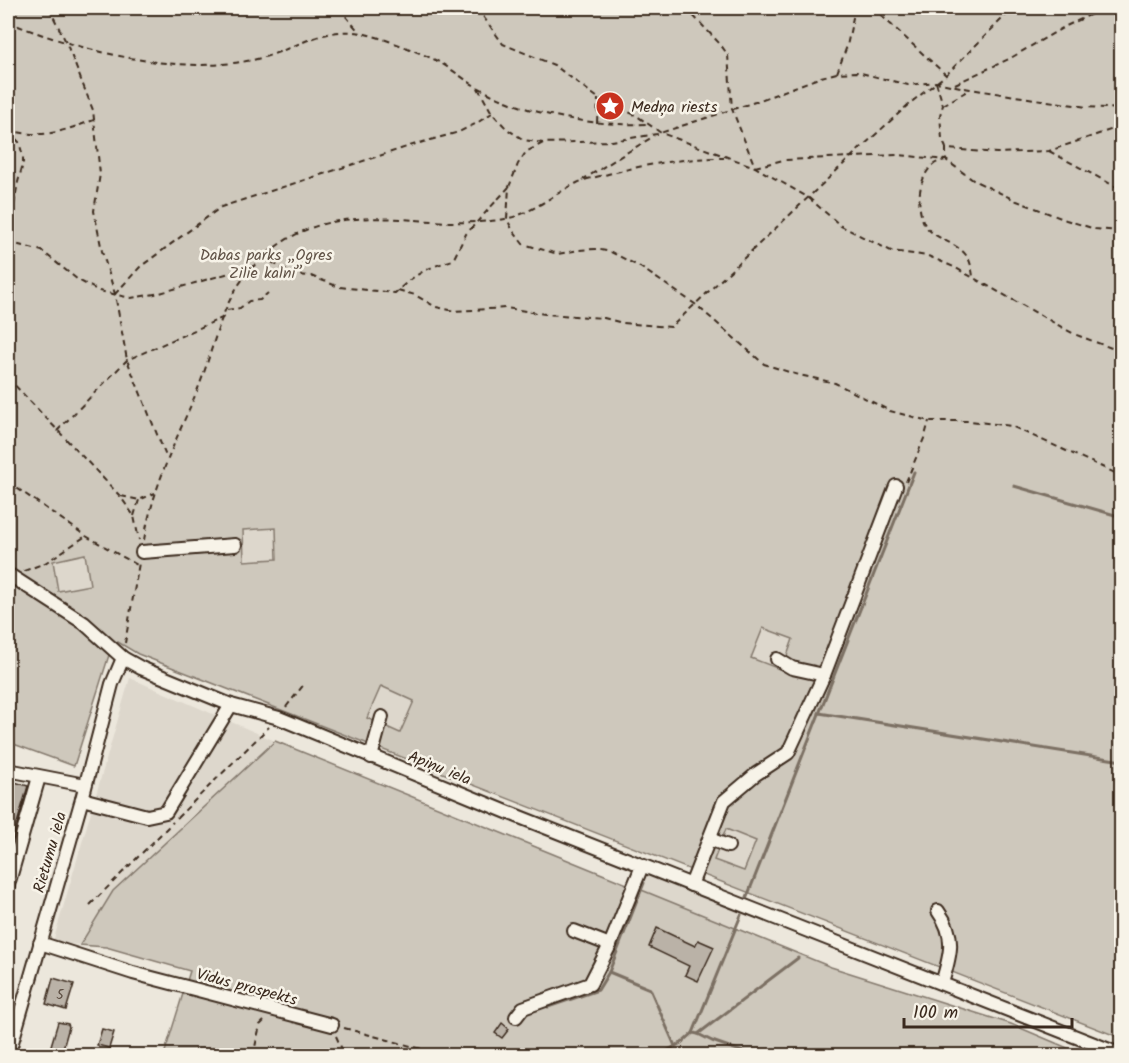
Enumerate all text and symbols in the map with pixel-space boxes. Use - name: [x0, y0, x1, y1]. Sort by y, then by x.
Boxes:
- place icon: Medņa riests: [594, 90, 626, 122]
- place label: Medņa riests: [631, 95, 718, 120]
- park label: Dabas parks „Ogres Zilie kalni”: [200, 243, 332, 286]
- street label: Apiņu iela: [404, 744, 475, 792]
- street label: Rietumu iela: [27, 809, 74, 896]
- street label: Vidus prospekts: [193, 962, 300, 1013]
- house number: 5: [56, 984, 65, 1006]
- scale bar: [904, 991, 1072, 1029]
- text: 100 m: [913, 999, 958, 1028]

